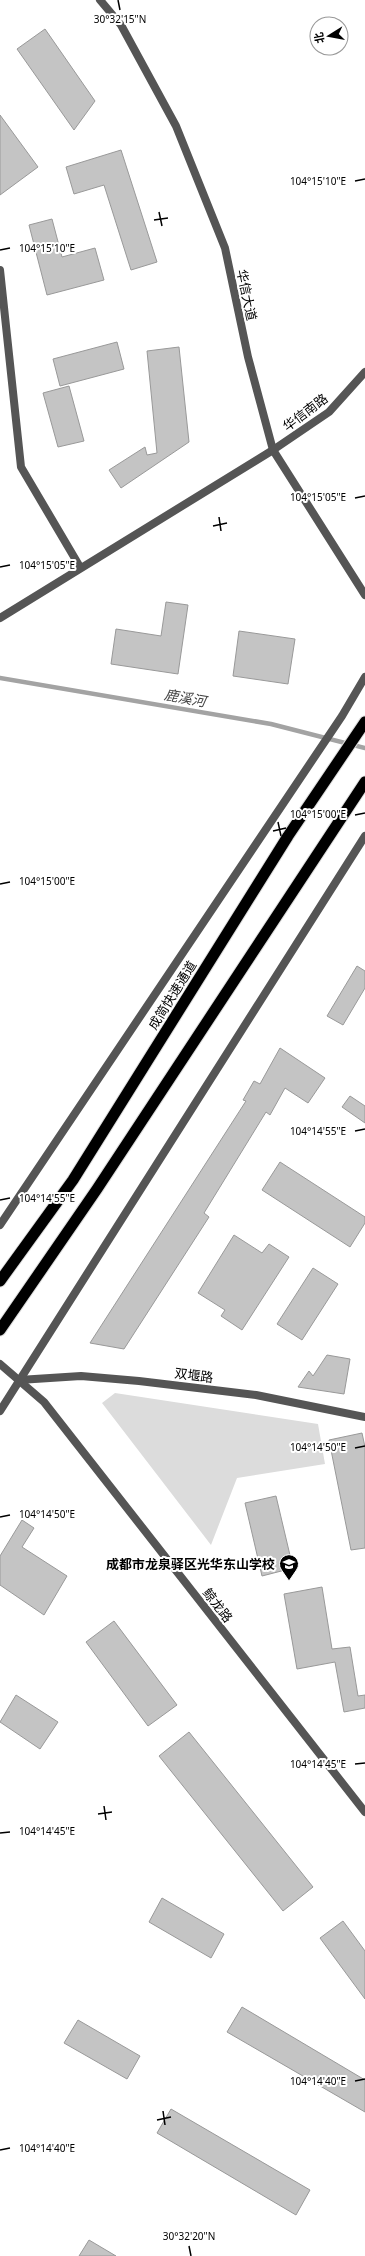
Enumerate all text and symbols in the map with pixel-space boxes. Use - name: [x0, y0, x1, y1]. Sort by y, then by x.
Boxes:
- text: 30°32'15"N: [94, 12, 146, 26]
- north arrow: [309, 16, 349, 56]
- text: 北: [310, 31, 327, 45]
- text: 104°15'10"E: [290, 174, 346, 188]
- text: 104°15'10"E: [19, 241, 75, 255]
- street label: 华信大道: [233, 268, 261, 322]
- street label: 华信南路: [279, 389, 331, 435]
- text: 104°15'05"E: [290, 490, 346, 504]
- text: 104°15'05"E: [19, 558, 75, 572]
- water label: 鹿溪河: [163, 685, 210, 711]
- text: 104°15'00"E: [290, 807, 346, 821]
- text: 104°15'00"E: [19, 874, 75, 888]
- street label: 成简快速通道: [144, 957, 200, 1033]
- text: 104°14'55"E: [290, 1124, 346, 1138]
- text: 104°14'55"E: [19, 1191, 75, 1205]
- street label: 双堰路: [174, 1364, 214, 1386]
- text: 104°14'50"E: [290, 1440, 346, 1454]
- text: 104°14'50"E: [19, 1507, 75, 1521]
- school or university icon: 成都市龙泉驿区光华东山学校: [278, 1553, 300, 1581]
- place label: 成都市龙泉驿区光华东山学校: [106, 1555, 275, 1573]
- street label: 鲸龙路: [199, 1584, 237, 1626]
- text: 104°14'45"E: [290, 1757, 346, 1771]
- text: 104°14'45"E: [19, 1824, 75, 1838]
- text: 104°14'40"E: [290, 2074, 346, 2088]
- text: 104°14'40"E: [19, 2141, 75, 2155]
- text: 30°32'20"N: [163, 2229, 215, 2243]

